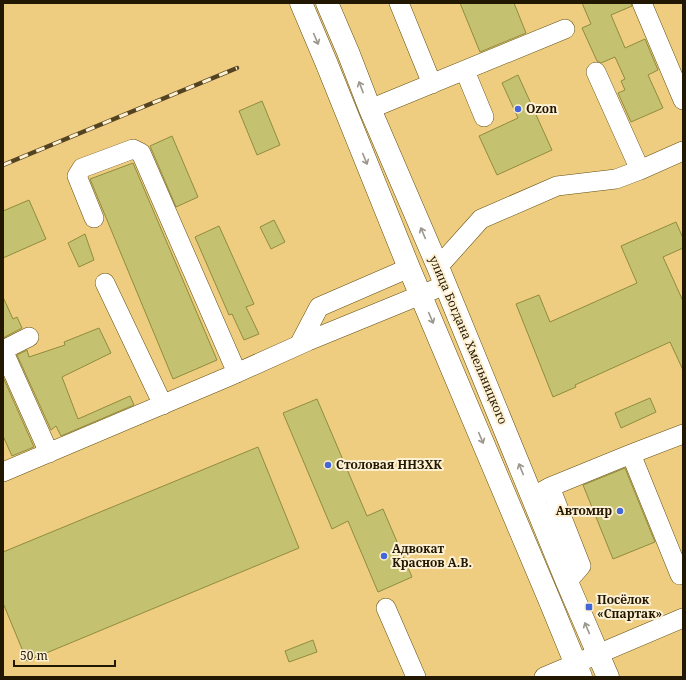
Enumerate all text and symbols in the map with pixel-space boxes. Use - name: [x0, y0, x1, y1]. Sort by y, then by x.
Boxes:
- one-way arrow: [313, 32, 320, 44]
- one-way arrow: [357, 82, 365, 94]
- place label: Ozon: [526, 100, 557, 117]
- marker: Ozon: [513, 104, 523, 114]
- one-way arrow: [361, 153, 369, 165]
- one-way arrow: [419, 227, 426, 239]
- street label: улица Богдана Хмельницкого: [425, 253, 512, 427]
- one-way arrow: [427, 312, 435, 324]
- one-way arrow: [478, 432, 486, 444]
- place label: Столовая ННЗХК: [336, 456, 442, 473]
- marker: Столовая ННЗХК: [323, 460, 333, 470]
- one-way arrow: [517, 464, 524, 476]
- place label: Автомир: [556, 502, 612, 519]
- marker: Автомир: [615, 506, 625, 516]
- place label: Адвокат Краснов А.В.: [392, 540, 472, 571]
- marker: Адвокат Краснов А.В.: [379, 551, 389, 561]
- place label: Посёлок «Спартак»: [597, 591, 662, 622]
- marker: Посёлок «Спартак»: [584, 602, 594, 612]
- one-way arrow: [583, 623, 590, 635]
- scale bar: [14, 642, 115, 668]
- text: 50 m: [20, 647, 48, 664]

